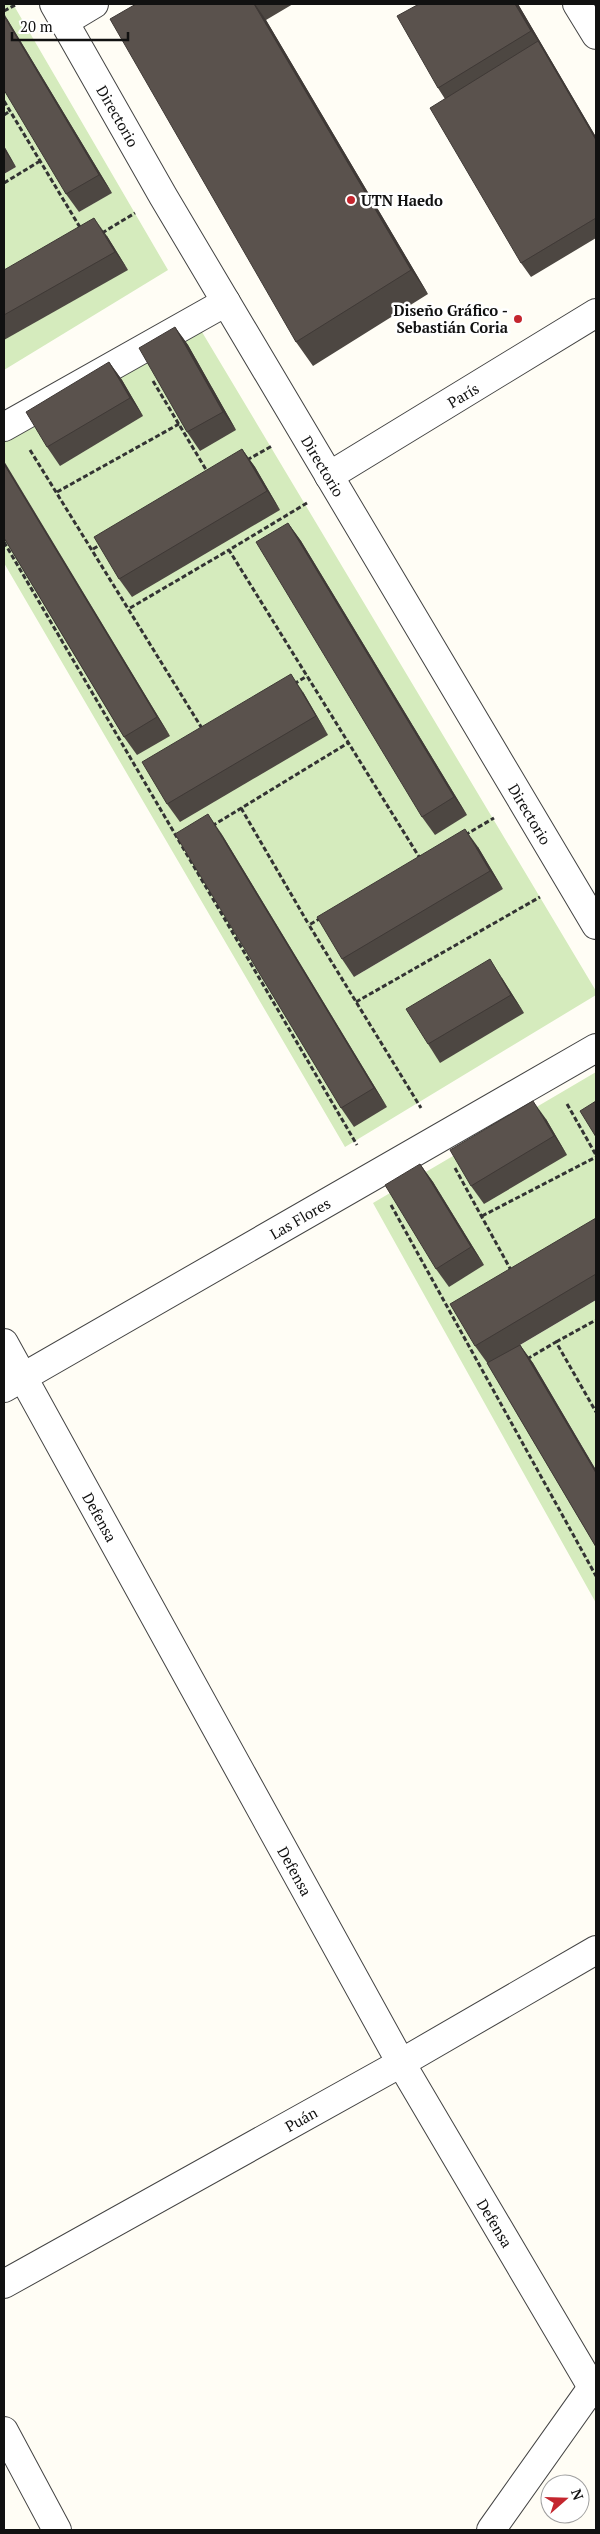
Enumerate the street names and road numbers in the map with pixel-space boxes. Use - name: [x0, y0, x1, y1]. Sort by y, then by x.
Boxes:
- street label: Directorio: [92, 82, 144, 150]
- street label: París: [444, 378, 482, 412]
- street label: Directorio: [297, 432, 349, 500]
- street label: Directorio: [504, 780, 556, 848]
- street label: Las Flores: [266, 1193, 334, 1243]
- street label: Defensa: [78, 1489, 122, 1546]
- street label: Defensa: [273, 1843, 317, 1900]
- street label: Puán: [281, 2102, 321, 2136]
- street label: Defensa: [473, 2195, 518, 2251]

